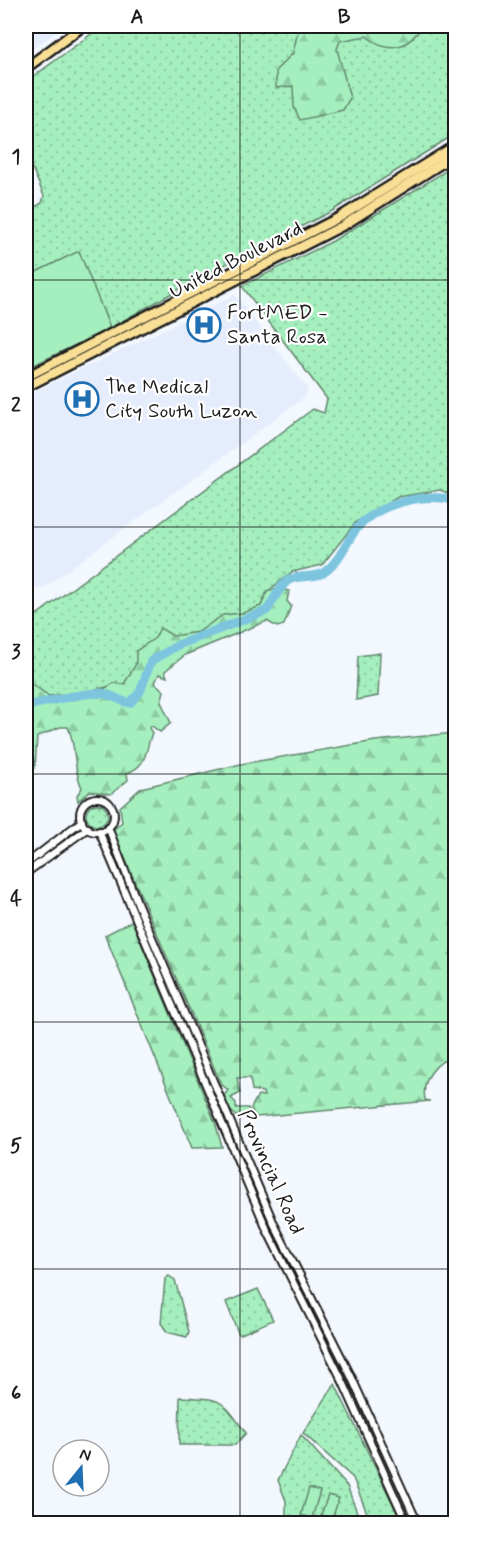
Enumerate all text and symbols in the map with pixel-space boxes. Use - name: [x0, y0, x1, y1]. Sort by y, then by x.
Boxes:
- text: A: [130, 4, 144, 31]
- text: B: [338, 4, 351, 31]
- text: 1: [12, 144, 20, 171]
- street label: United Boulevard: [164, 214, 308, 306]
- place label: FortMED - Santa Rosa: [227, 299, 328, 351]
- hospital icon: FortMED - Santa Rosa: [186, 307, 222, 343]
- place label: The Medical City South Luzon: [105, 373, 258, 425]
- hospital icon: The Medical City South Luzon: [64, 381, 100, 417]
- text: 2: [11, 392, 21, 419]
- text: 3: [11, 639, 21, 666]
- text: 4: [10, 886, 22, 913]
- street label: Provincial Road: [231, 1105, 311, 1239]
- text: 5: [10, 1133, 22, 1160]
- text: 6: [11, 1380, 21, 1407]
- north arrow: [51, 1438, 111, 1498]
- text: N: [77, 1444, 93, 1467]

